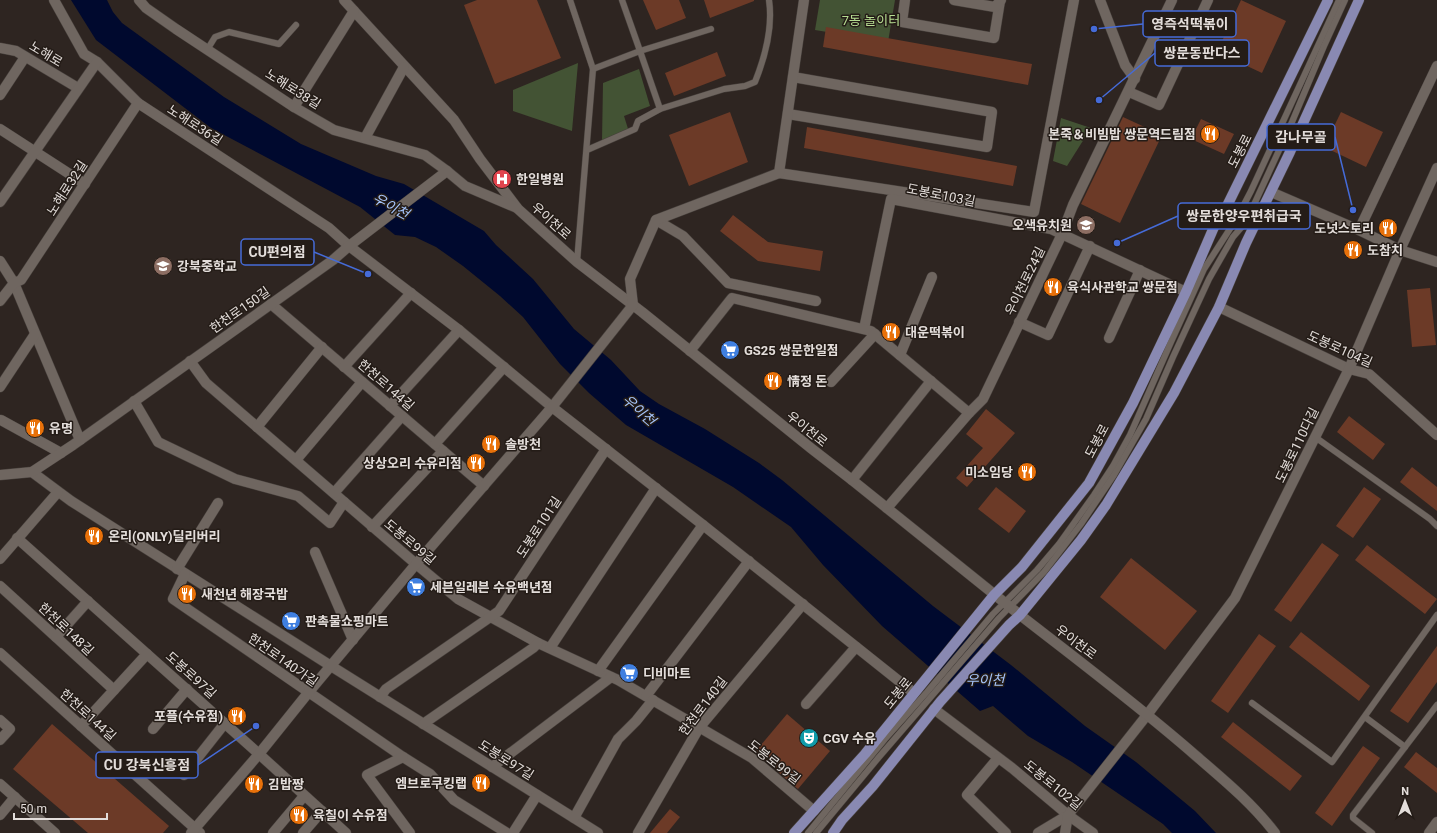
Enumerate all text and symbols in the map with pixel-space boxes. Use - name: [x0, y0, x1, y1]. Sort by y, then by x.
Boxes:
- callout: 영즉석떡볶이: [1143, 11, 1236, 37]
- park label: 7동 놀이터: [842, 13, 900, 28]
- text: 영즉석떡볶이: [1151, 16, 1229, 32]
- street label: 노해로: [27, 38, 65, 70]
- callout: 쌍문동판다스: [1155, 40, 1249, 66]
- text: 쌍문동판다스: [1163, 45, 1241, 61]
- street label: 노해로38길: [263, 66, 323, 112]
- street label: 노해로36길: [165, 102, 225, 148]
- restaurant icon: 본죽＆비빔밥 쌍문역드림점: [1199, 123, 1221, 145]
- callout: 감나무골: [1267, 124, 1335, 150]
- place label: 본죽＆비빔밥 쌍문역드림점: [1048, 127, 1196, 142]
- text: 감나무골: [1275, 129, 1327, 145]
- street label: 도봉로: [1225, 132, 1255, 170]
- street label: 노해로32길: [44, 158, 90, 218]
- hospital icon: 한일병원: [491, 168, 513, 190]
- place label: 한일병원: [516, 172, 564, 187]
- street label: 도봉로103길: [905, 181, 977, 209]
- water label: 우이천: [370, 190, 413, 223]
- street label: 우이천로: [528, 199, 574, 243]
- callout: 쌍문한양우편취급국: [1178, 203, 1310, 229]
- text: 쌍문한양우편취급국: [1186, 208, 1302, 224]
- school or university icon: 오색유치원: [1075, 214, 1097, 236]
- restaurant icon: 도넛스토리: [1377, 217, 1399, 239]
- place label: 오색유치원: [1012, 218, 1072, 233]
- place label: 도넛스토리: [1314, 221, 1374, 236]
- callout: CU편의점: [241, 239, 314, 265]
- restaurant icon: 도참치: [1342, 239, 1364, 261]
- place label: 도참치: [1367, 243, 1403, 258]
- text: CU편의점: [248, 244, 306, 260]
- street label: 우이천로24길: [1002, 244, 1048, 318]
- school or university icon: 강북중학교: [152, 255, 174, 277]
- place label: 강북중학교: [177, 259, 237, 274]
- restaurant icon: 육식사관학교 쌍문점: [1042, 276, 1064, 298]
- place label: 육식사관학교 쌍문점: [1067, 280, 1178, 295]
- street label: 한천로150길: [207, 284, 273, 336]
- restaurant icon: 대운떡볶이: [880, 321, 902, 343]
- place label: 대운떡볶이: [905, 325, 965, 340]
- street label: 도봉로104길: [1305, 328, 1375, 370]
- supermarket icon: GS25 쌍문한일점: [719, 339, 741, 361]
- place label: GS25 쌍문한일점: [744, 343, 839, 358]
- street label: 한천로144길: [355, 356, 417, 414]
- restaurant icon: 情정 돈: [762, 370, 784, 392]
- place label: 情정 돈: [787, 374, 827, 389]
- water label: 우이천: [619, 391, 660, 429]
- street label: 도봉로110다길: [1272, 405, 1322, 485]
- street label: 우이천로: [784, 408, 830, 450]
- restaurant icon: 유명: [24, 417, 46, 439]
- place label: 유명: [49, 421, 73, 436]
- street label: 도봉로: [1082, 422, 1112, 460]
- restaurant icon: 솔방천: [480, 433, 502, 455]
- place label: 솔방천: [505, 437, 541, 452]
- restaurant icon: 상상오리 수유리점: [465, 452, 487, 474]
- place label: 상상오리 수유리점: [363, 456, 462, 471]
- restaurant icon: 미소임당: [1016, 461, 1038, 483]
- place label: 미소임당: [965, 465, 1013, 480]
- street label: 도봉로101길: [514, 494, 564, 560]
- street label: 도봉로99길: [381, 516, 439, 568]
- restaurant icon: 온리(ONLY)딜리버리: [83, 525, 105, 547]
- place label: 온리(ONLY)딜리버리: [108, 529, 220, 544]
- supermarket icon: 세븐일레븐 수유백년점: [405, 576, 427, 598]
- place label: 세븐일레븐 수유백년점: [430, 580, 553, 595]
- restaurant icon: 새천년 해장국밥: [176, 583, 198, 605]
- place label: 새천년 해장국밥: [201, 587, 288, 602]
- street label: 한천로148길: [35, 600, 97, 658]
- supermarket icon: 판촉물쇼핑마트: [280, 610, 302, 632]
- place label: 판촉물쇼핑마트: [305, 614, 389, 629]
- street label: 우이천로: [1052, 622, 1100, 662]
- street label: 한천로140가길: [245, 630, 321, 690]
- street label: 도봉로97길: [163, 649, 219, 701]
- supermarket icon: 디비마트: [618, 662, 640, 684]
- place label: 디비마트: [643, 666, 691, 681]
- water label: 우이천: [966, 672, 1005, 688]
- street label: 한천로140길: [676, 674, 730, 738]
- street label: 도봉로: [881, 674, 915, 712]
- street label: 한천로144길: [57, 686, 119, 744]
- restaurant icon: 포플(수유점): [226, 705, 248, 727]
- place label: 포플(수유점): [154, 709, 223, 724]
- theatre icon: CGV 수유: [798, 727, 820, 749]
- place label: CGV 수유: [823, 731, 876, 746]
- street label: 도봉로97길: [476, 737, 536, 783]
- street label: 도봉로99길: [745, 737, 803, 787]
- callout: CU 강북신흥점: [96, 752, 198, 778]
- text: CU 강북신흥점: [104, 757, 190, 773]
- street label: 도봉로102길: [1021, 757, 1085, 813]
- restaurant icon: 엠브로쿠킹랩: [470, 772, 492, 794]
- restaurant icon: 김밥짱: [243, 773, 265, 795]
- place label: 엠브로쿠킹랩: [395, 776, 467, 791]
- place label: 김밥짱: [268, 777, 304, 792]
- north arrow: [1385, 781, 1425, 821]
- text: N: [1401, 785, 1409, 798]
- scale bar: [14, 795, 107, 821]
- text: 50 m: [20, 802, 47, 816]
- restaurant icon: 육칠이 수유점: [288, 804, 310, 826]
- place label: 육칠이 수유점: [313, 808, 388, 823]

